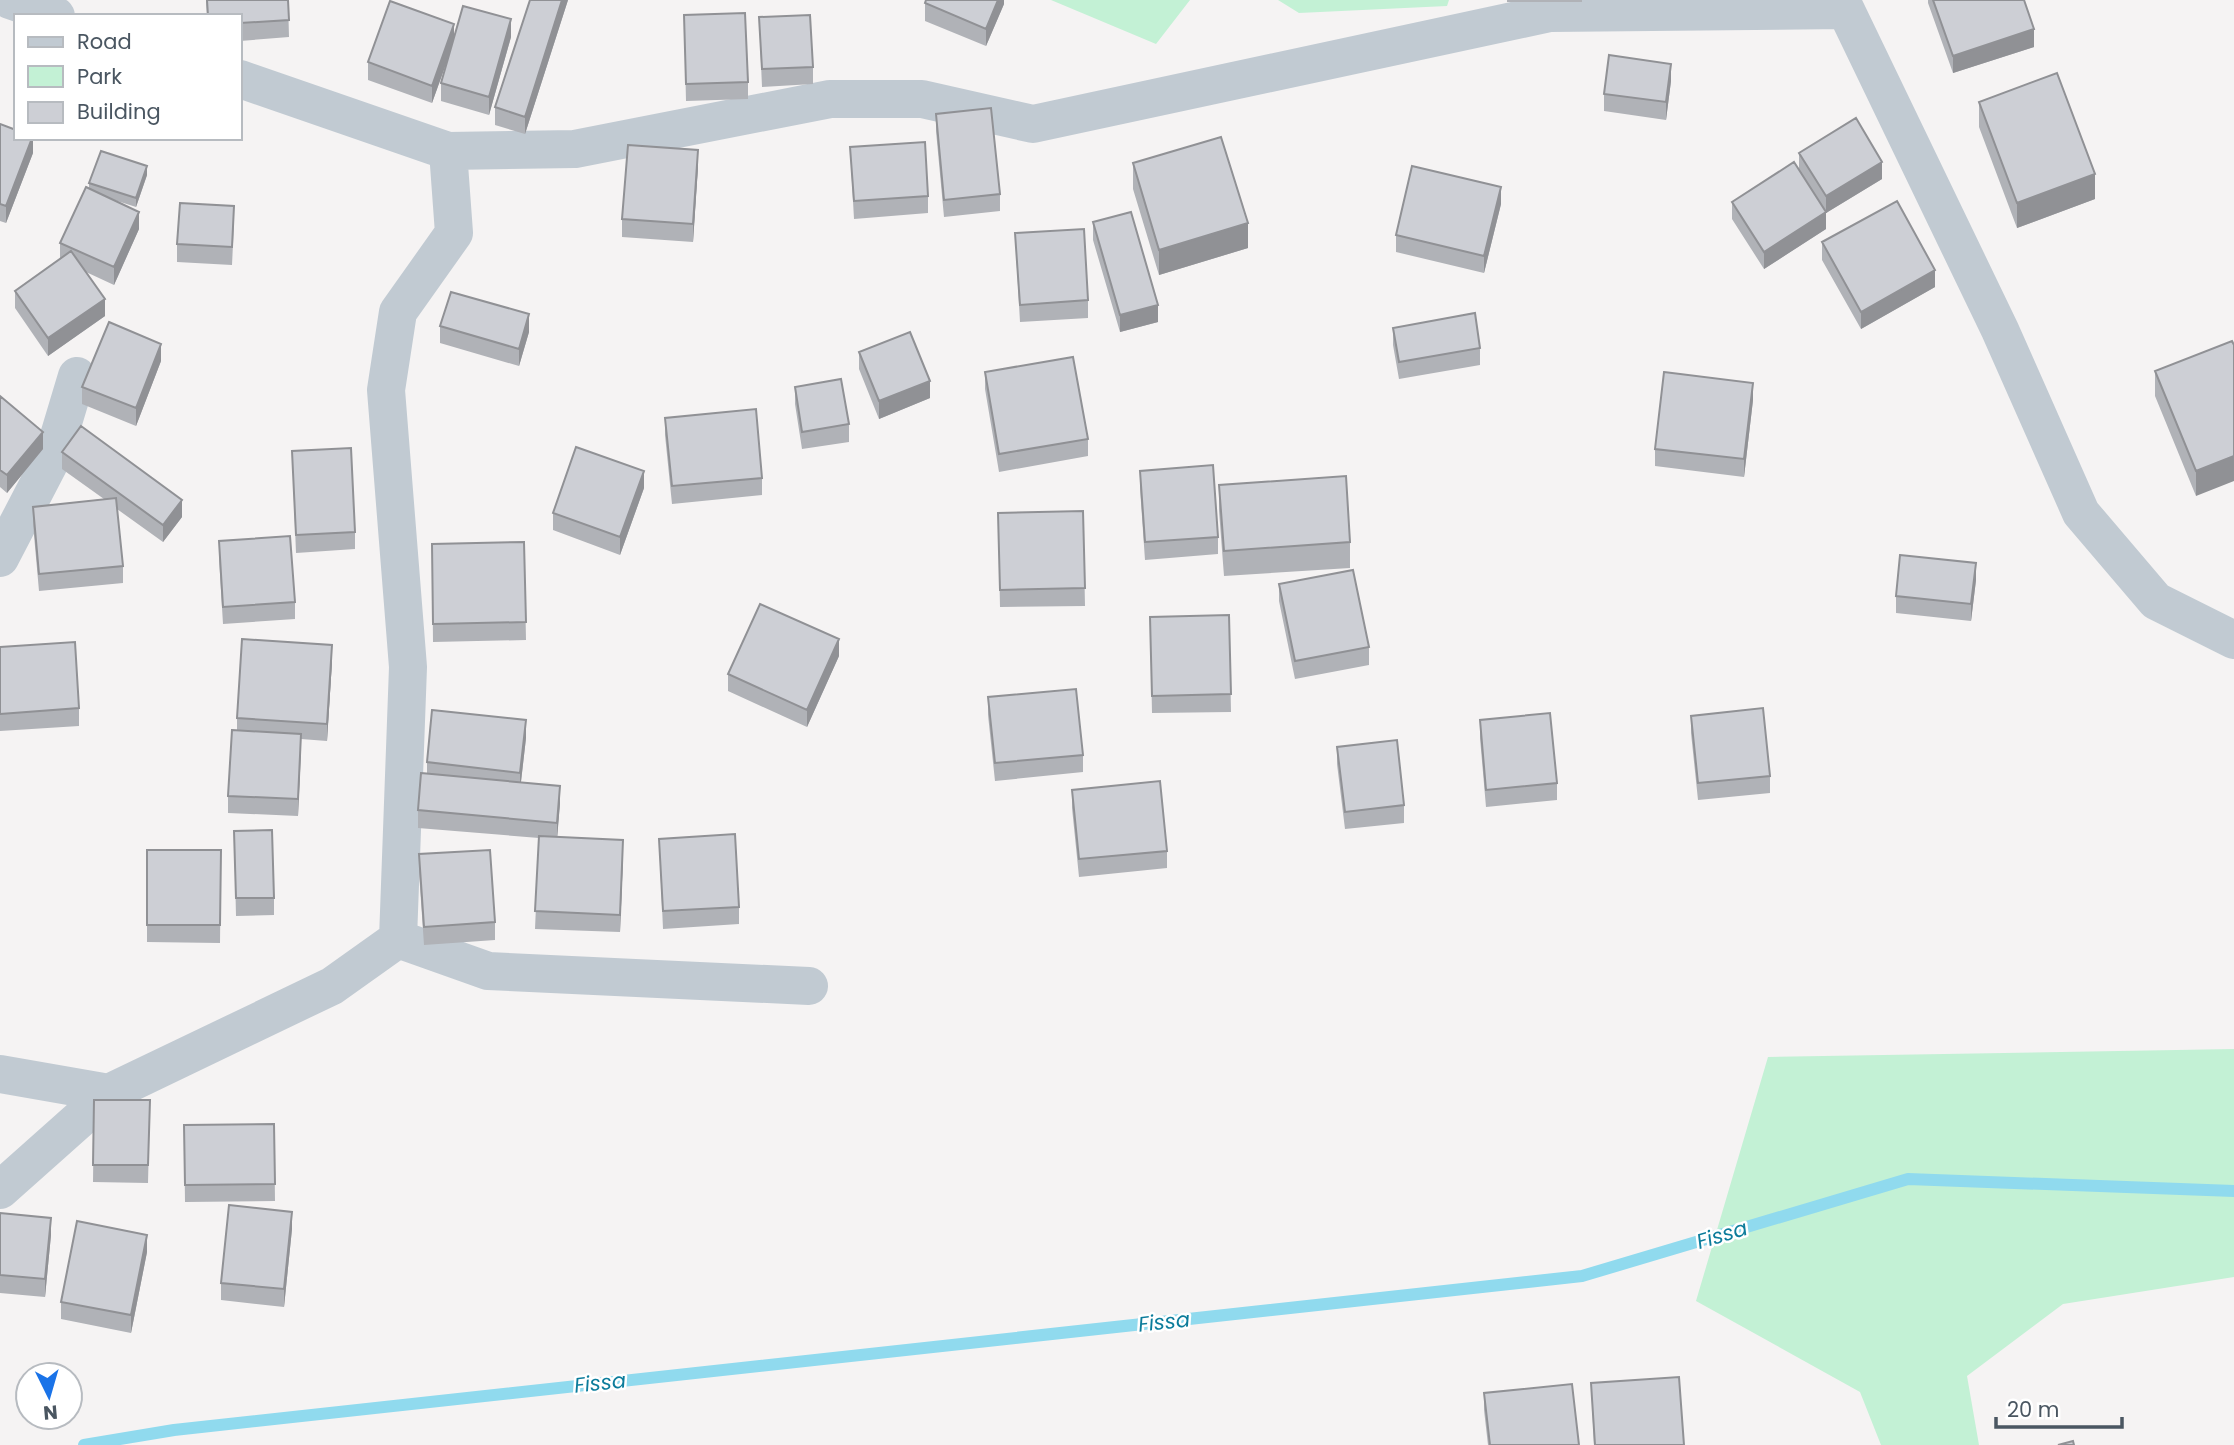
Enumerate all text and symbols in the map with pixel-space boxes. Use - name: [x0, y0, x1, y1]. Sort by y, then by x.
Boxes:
- legend: [14, 14, 242, 140]
- text: Road: [77, 27, 132, 56]
- text: Park: [77, 62, 122, 91]
- text: Building: [77, 97, 161, 126]
- water label: Fissa: [1693, 1213, 1751, 1256]
- water label: Fissa: [1137, 1304, 1191, 1339]
- north arrow: [14, 1361, 84, 1431]
- water label: Fissa: [573, 1365, 627, 1400]
- scale bar: [1996, 1386, 2122, 1430]
- text: 20 m: [2007, 1395, 2060, 1424]
- text: N: [42, 1398, 59, 1427]

